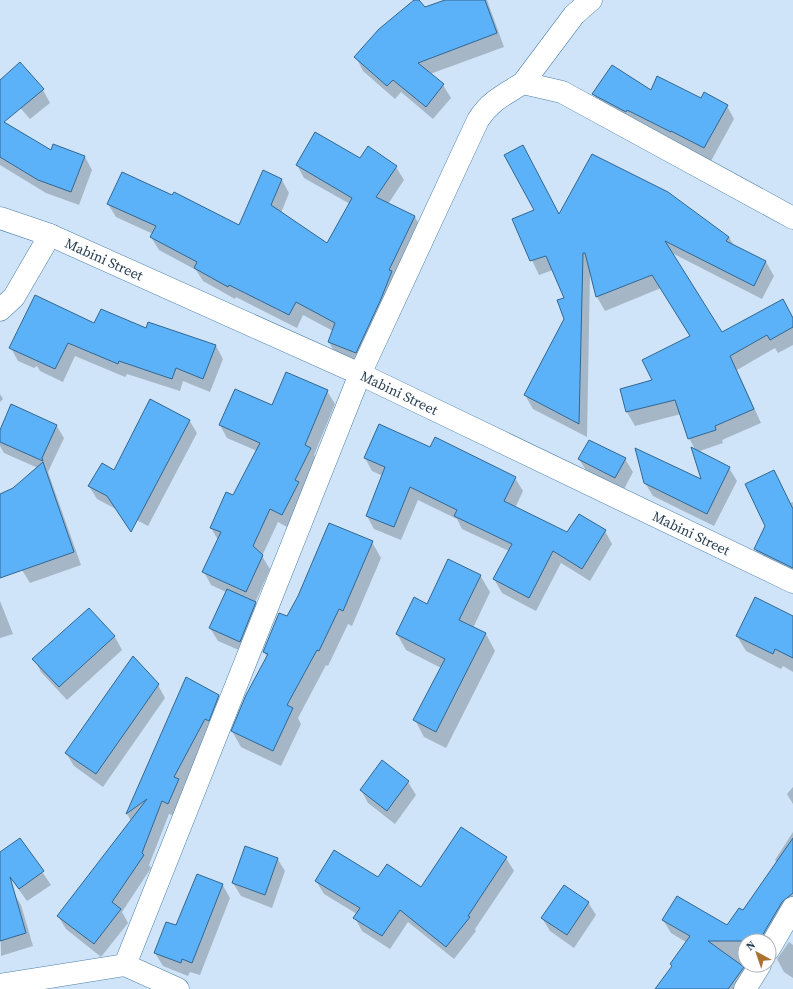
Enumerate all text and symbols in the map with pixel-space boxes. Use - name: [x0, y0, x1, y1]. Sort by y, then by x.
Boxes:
- street label: Mabini Street: [62, 233, 147, 286]
- street label: Mabini Street: [357, 366, 442, 420]
- street label: Mabini Street: [649, 506, 734, 560]
- north arrow: [737, 933, 777, 973]
- text: N: [743, 937, 759, 954]

